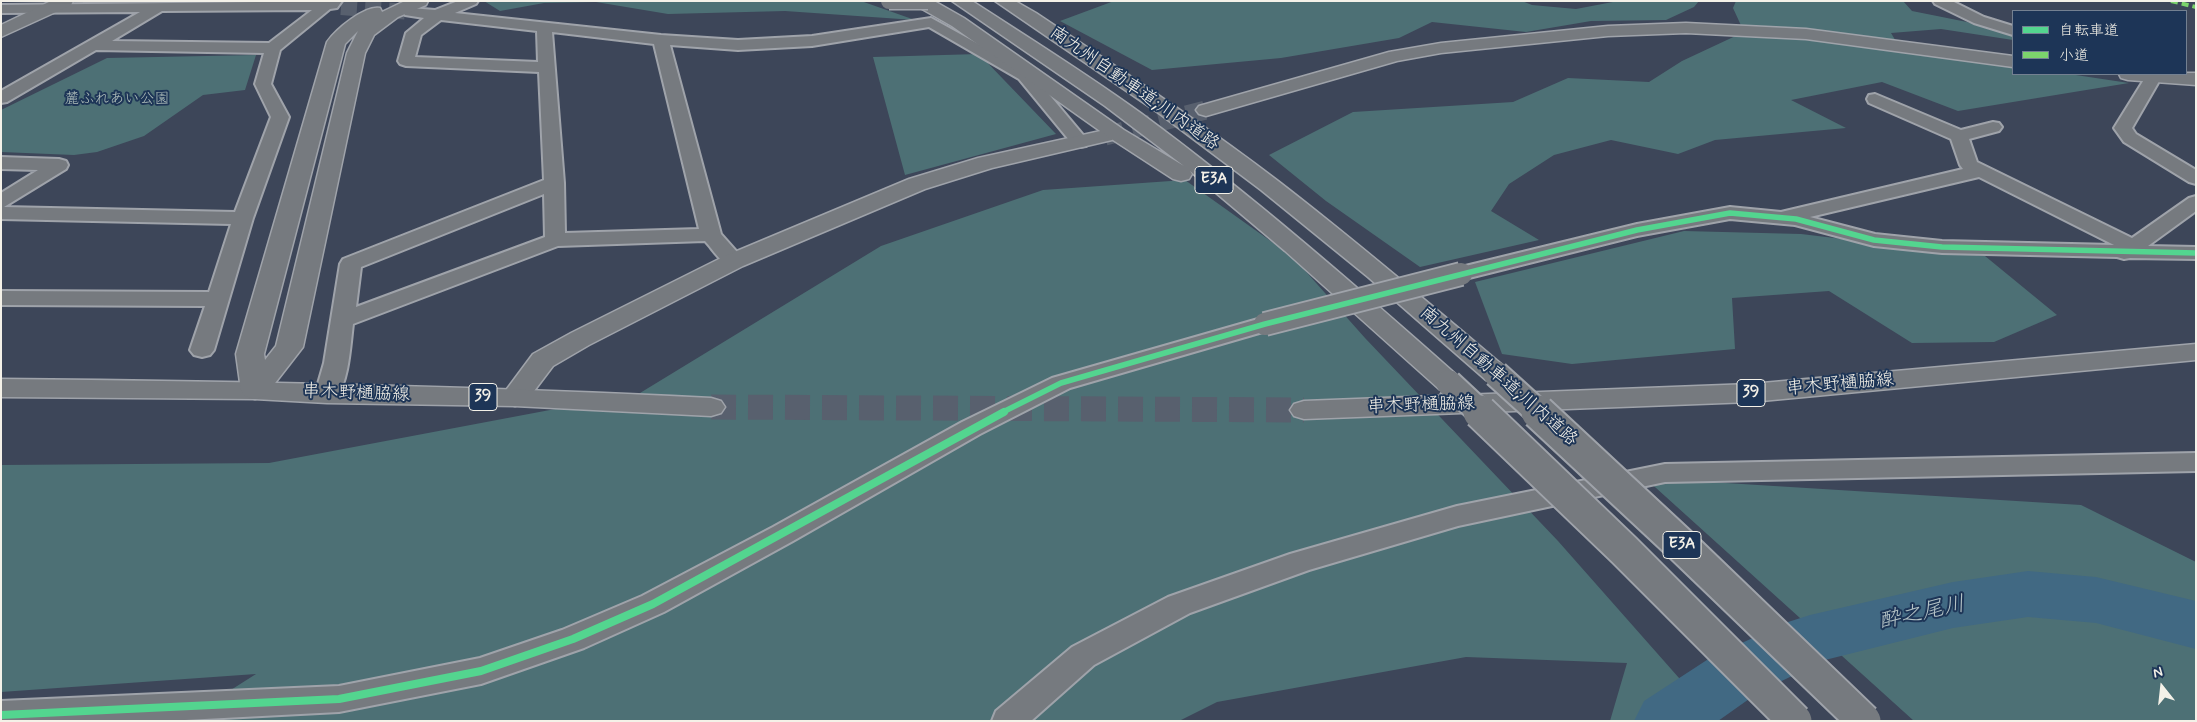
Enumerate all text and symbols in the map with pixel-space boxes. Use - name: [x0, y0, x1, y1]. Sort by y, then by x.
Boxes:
- legend: [2012, 10, 2187, 75]
- text: 自転車道: [2059, 21, 2119, 41]
- street label: 南九州自動車道;川内道路: [1045, 22, 1223, 156]
- text: 小道: [2059, 46, 2089, 66]
- park label: 麓ふれあい公園: [65, 91, 169, 109]
- road number: E3A: [1195, 166, 1233, 194]
- street label: 南九州自動車道;川内道路: [1415, 303, 1581, 451]
- street label: 串木野樋脇線: [1785, 370, 1895, 400]
- road number: 39: [1737, 379, 1765, 406]
- street label: 串木野樋脇線: [302, 381, 410, 407]
- road number: 39: [469, 384, 497, 411]
- street label: 串木野樋脇線: [1367, 393, 1475, 419]
- road number: E3A: [1663, 532, 1701, 558]
- water label: 酔之尾川: [1876, 592, 1968, 636]
- north arrow: [2137, 662, 2187, 712]
- text: N: [2151, 663, 2165, 683]

